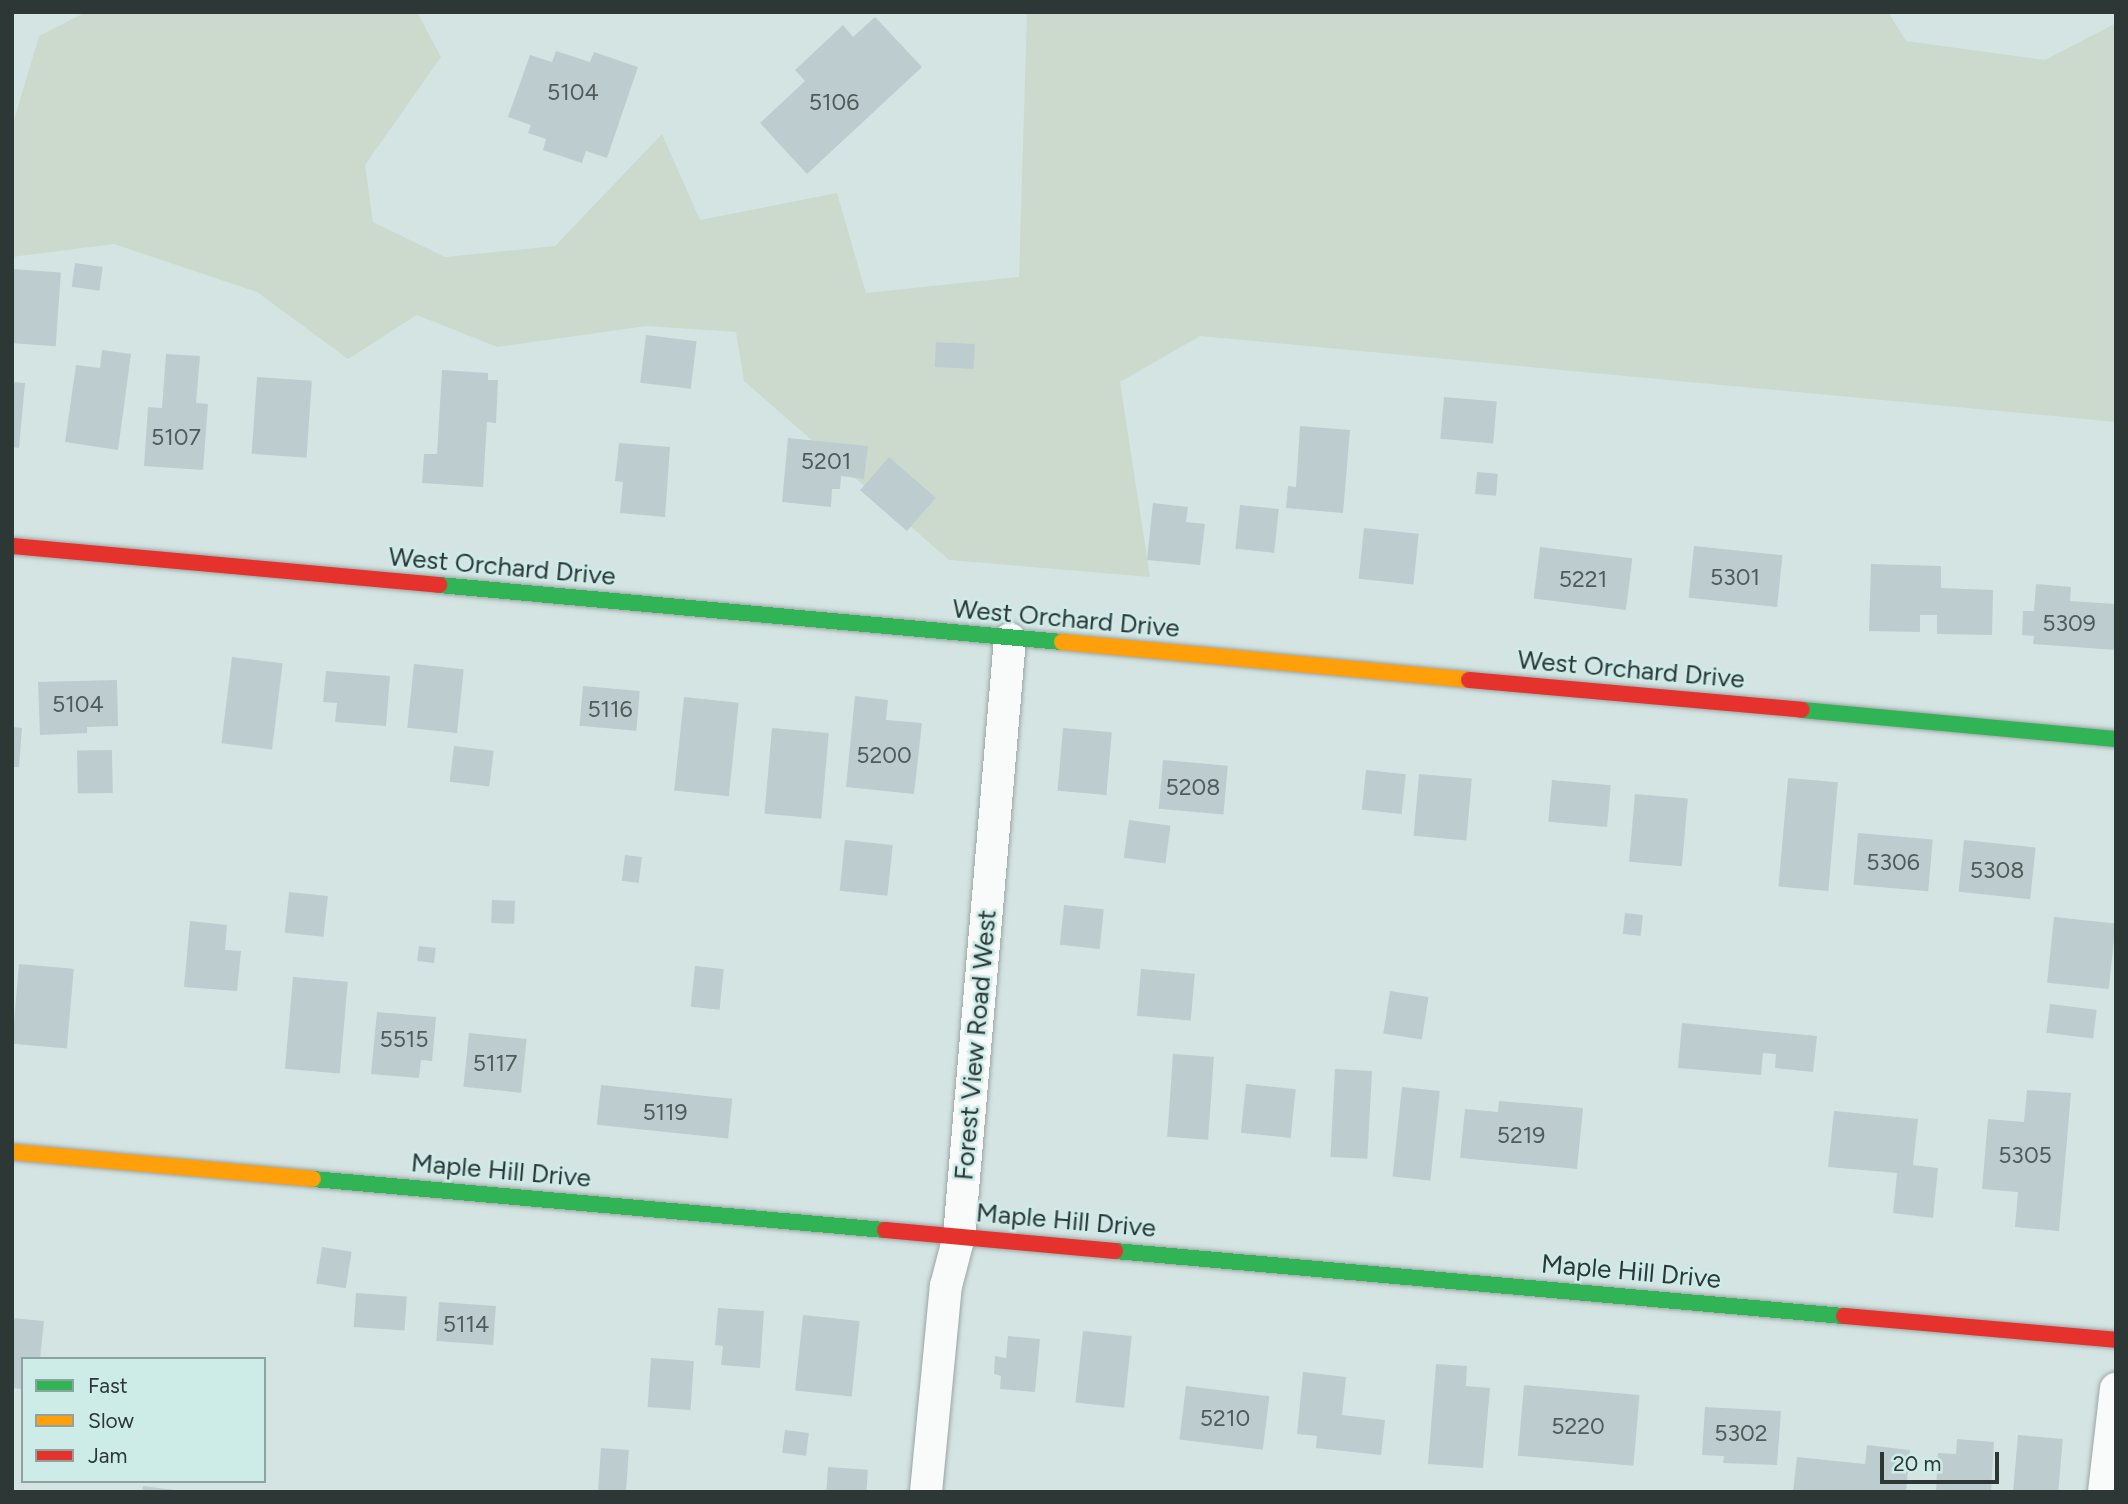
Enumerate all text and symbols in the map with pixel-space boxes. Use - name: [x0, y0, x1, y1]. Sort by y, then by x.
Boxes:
- house number: 5104: [547, 78, 599, 106]
- house number: 5106: [809, 88, 859, 116]
- house number: 5107: [151, 423, 201, 451]
- house number: 5201: [801, 447, 851, 475]
- street label: West Orchard Drive: [387, 542, 617, 592]
- house number: 5301: [1710, 563, 1760, 591]
- house number: 5221: [1559, 565, 1607, 593]
- street label: West Orchard Drive: [951, 594, 1181, 644]
- house number: 5309: [2042, 609, 2096, 637]
- street label: West Orchard Drive: [1516, 645, 1746, 695]
- house number: 5104: [52, 690, 104, 718]
- house number: 5116: [587, 695, 633, 723]
- house number: 5200: [856, 741, 912, 769]
- house number: 5208: [1166, 773, 1220, 801]
- house number: 5306: [1866, 848, 1920, 876]
- house number: 5308: [1970, 856, 2024, 884]
- street label: Forest View Road West: [949, 908, 1003, 1182]
- house number: 5515: [379, 1025, 429, 1053]
- house number: 5117: [473, 1049, 517, 1077]
- house number: 5119: [642, 1098, 688, 1126]
- house number: 5219: [1497, 1121, 1545, 1149]
- house number: 5305: [1998, 1141, 2052, 1169]
- street label: Maple Hill Drive: [410, 1148, 592, 1194]
- street label: Maple Hill Drive: [975, 1198, 1157, 1244]
- street label: Maple Hill Drive: [1540, 1249, 1722, 1295]
- house number: 5114: [443, 1310, 489, 1338]
- legend: [21, 1357, 266, 1483]
- text: Fast: [88, 1373, 128, 1398]
- house number: 5210: [1200, 1404, 1250, 1432]
- text: Slow: [88, 1408, 134, 1433]
- house number: 5220: [1551, 1412, 1605, 1440]
- house number: 5302: [1714, 1419, 1768, 1447]
- scale bar: [1883, 1438, 2002, 1482]
- text: Jam: [88, 1443, 127, 1468]
- text: 20 m: [1893, 1451, 1941, 1476]

